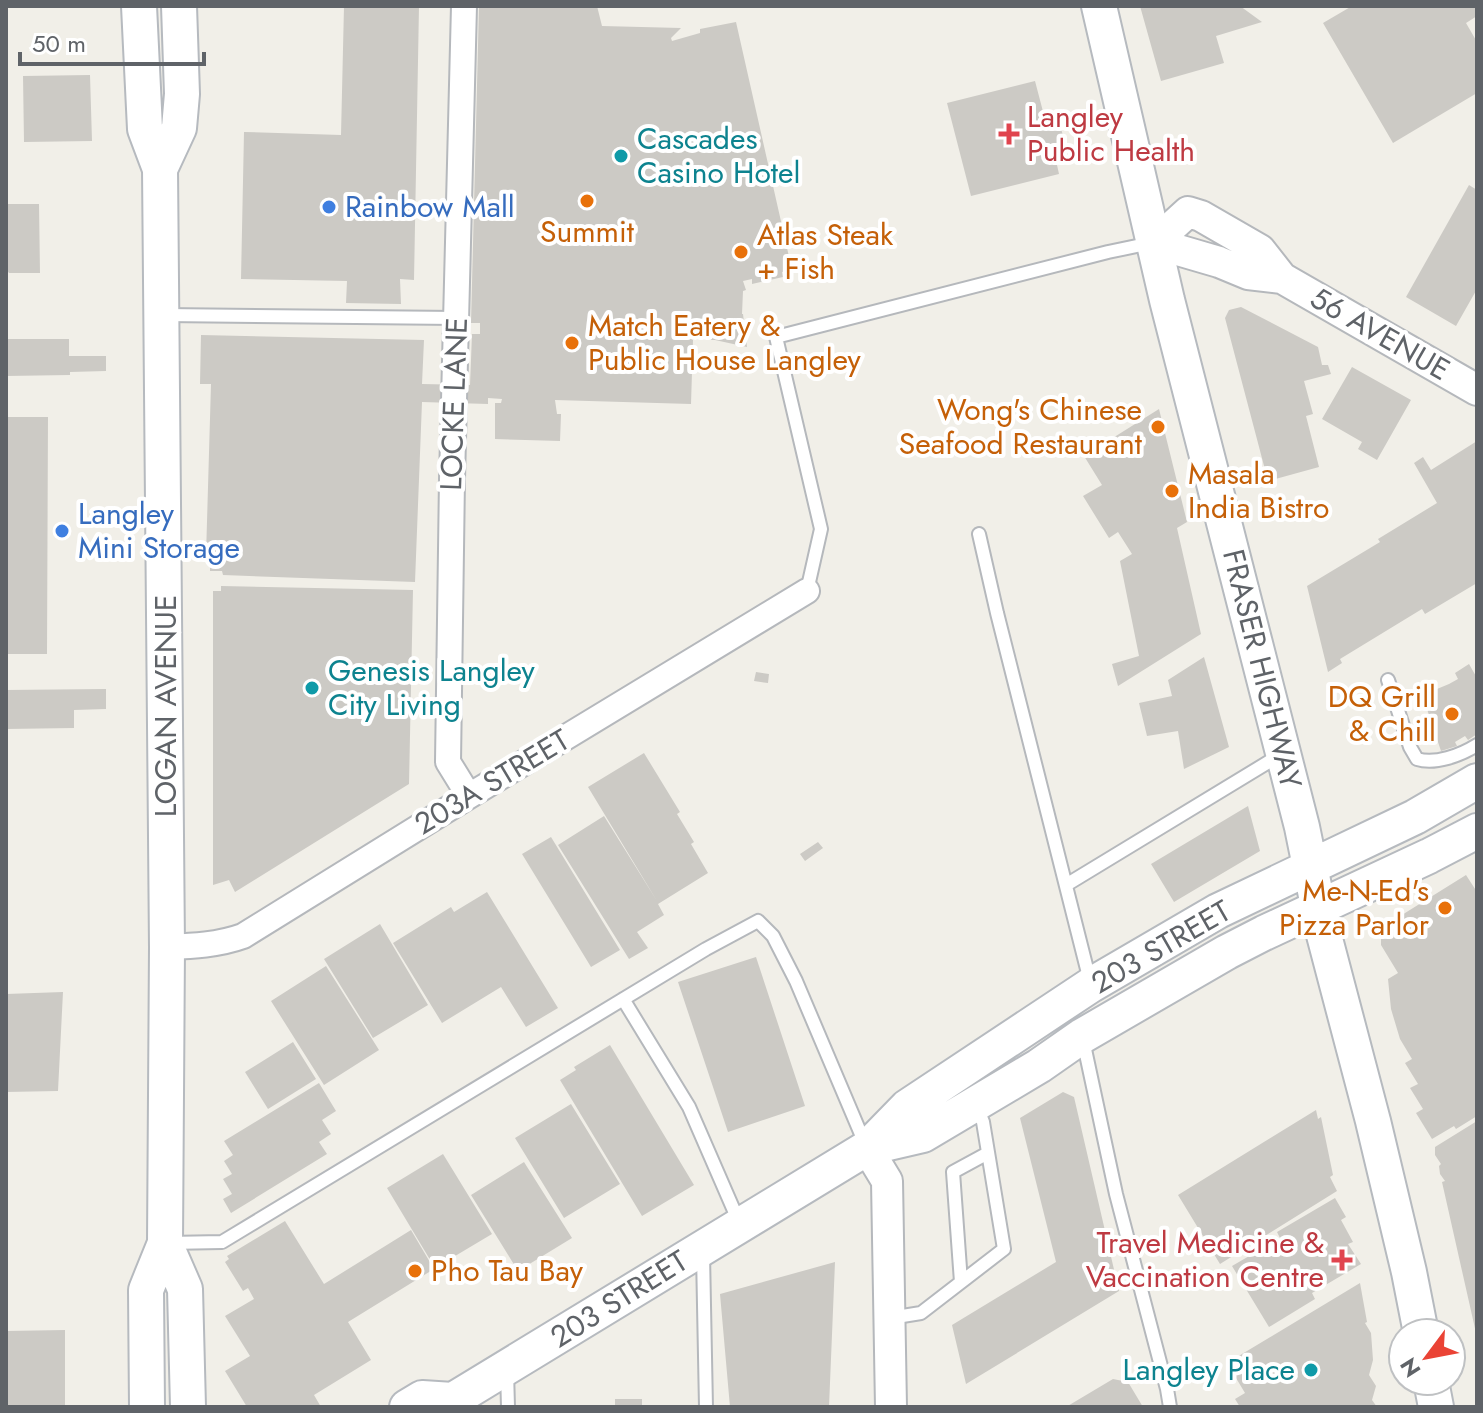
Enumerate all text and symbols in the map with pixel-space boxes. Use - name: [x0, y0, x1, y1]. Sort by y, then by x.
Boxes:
- scale bar: [20, 16, 204, 66]
- text: 50 m: [32, 26, 86, 61]
- place label: Langley Public Health: [1027, 95, 1195, 172]
- place label: Cascades Casino Hotel: [637, 117, 800, 194]
- marker: Langley Public Health: [998, 123, 1020, 145]
- marker: Cascades Casino Hotel: [612, 147, 630, 165]
- place label: Rainbow Mall: [345, 185, 515, 228]
- marker: Summit: [578, 192, 596, 210]
- marker: Rainbow Mall: [320, 198, 338, 216]
- place label: Summit: [540, 210, 635, 253]
- place label: Atlas Steak + Fish: [757, 213, 894, 290]
- marker: Atlas Steak + Fish: [732, 243, 750, 261]
- street label: 56 AVENUE: [1302, 276, 1458, 391]
- place label: Match Eatery & Public House Langley: [588, 304, 862, 381]
- street label: LOCKE LANE: [429, 317, 478, 491]
- marker: Match Eatery & Public House Langley: [563, 334, 581, 352]
- place label: Wong's Chinese Seafood Restaurant: [899, 388, 1143, 465]
- marker: Wong's Chinese Seafood Restaurant: [1149, 418, 1167, 436]
- place label: Masala India Bistro: [1188, 452, 1329, 529]
- marker: Masala India Bistro: [1163, 482, 1181, 500]
- place label: Langley Mini Storage: [78, 492, 240, 569]
- marker: Langley Mini Storage: [53, 522, 71, 540]
- street label: FRASER HIGHWAY: [1212, 545, 1313, 793]
- street label: LOGAN AVENUE: [144, 595, 187, 817]
- place label: Genesis Langley City Living: [328, 649, 536, 726]
- place label: DQ Grill & Chill: [1328, 675, 1436, 752]
- marker: Genesis Langley City Living: [303, 679, 321, 697]
- marker: DQ Grill & Chill: [1443, 705, 1461, 723]
- street label: 203A STREET: [406, 718, 577, 845]
- place label: Me-N-Ed's Pizza Parlor: [1279, 869, 1430, 946]
- street label: 203 STREET: [1083, 889, 1238, 1004]
- marker: Me-N-Ed's Pizza Parlor: [1436, 899, 1454, 917]
- place label: Travel Medicine & Vaccination Centre: [1086, 1221, 1324, 1298]
- street label: 203 STREET: [542, 1239, 696, 1358]
- place label: Pho Tau Bay: [431, 1249, 584, 1292]
- marker: Travel Medicine & Vaccination Centre: [1331, 1249, 1353, 1271]
- marker: Pho Tau Bay: [406, 1262, 424, 1280]
- north arrow: [1387, 1317, 1467, 1397]
- place label: Langley Place: [1123, 1348, 1295, 1391]
- text: N: [1392, 1352, 1428, 1383]
- marker: Langley Place: [1302, 1361, 1320, 1379]

